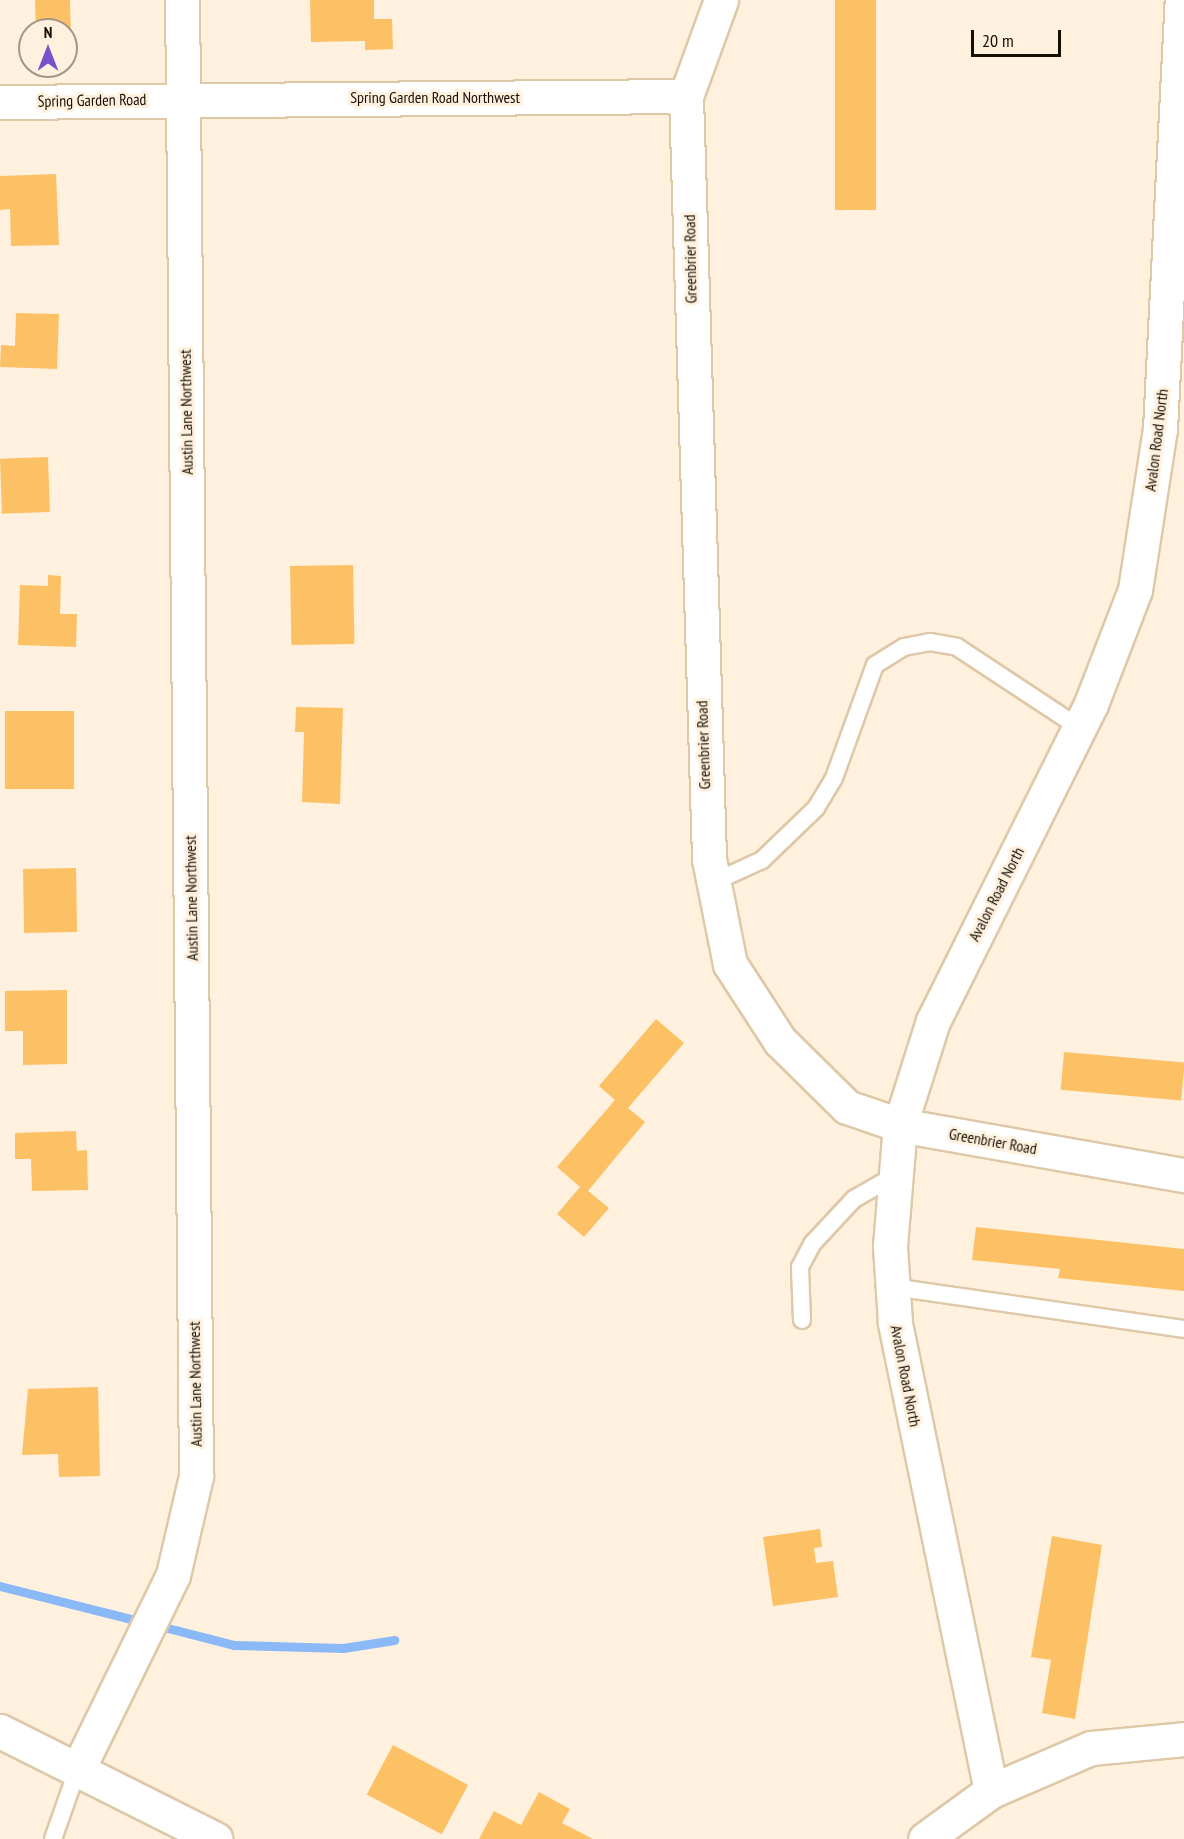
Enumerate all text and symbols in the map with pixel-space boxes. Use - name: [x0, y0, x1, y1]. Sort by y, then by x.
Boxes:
- north arrow: [18, 18, 78, 78]
- scale bar: [974, 18, 1064, 56]
- text: N: [44, 22, 52, 42]
- text: 20 m: [982, 29, 1014, 52]
- street label: Spring Garden Road Northwest: [350, 87, 520, 107]
- street label: Spring Garden Road: [37, 89, 147, 111]
- street label: Greenbrier Road: [680, 214, 700, 304]
- street label: Austin Lane Northwest: [175, 349, 197, 475]
- street label: Avalon Road North: [1140, 388, 1172, 492]
- street label: Greenbrier Road: [692, 700, 714, 790]
- street label: Austin Lane Northwest: [180, 835, 202, 961]
- street label: Avalon Road North: [964, 844, 1028, 944]
- street label: Greenbrier Road: [948, 1124, 1038, 1158]
- street label: Austin Lane Northwest: [184, 1321, 206, 1447]
- street label: Avalon Road North: [887, 1324, 925, 1428]

